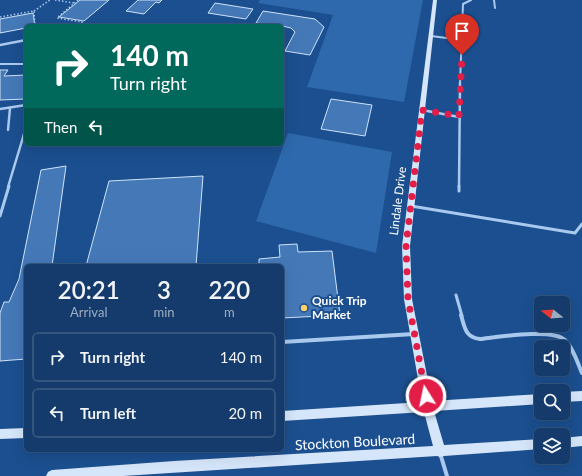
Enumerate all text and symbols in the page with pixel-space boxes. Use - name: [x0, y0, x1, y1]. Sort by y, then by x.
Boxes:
- pin: [445, 14, 479, 55]
- icon: arrive: [451, 20, 473, 42]
- text: 140 m: [110, 38, 189, 72]
- icon: right: [44, 40, 96, 92]
- text: Turn right: [110, 72, 187, 94]
- icon: left: [85, 116, 107, 138]
- text: Then: [44, 118, 77, 136]
- street label: Lindale Drive: [386, 166, 409, 236]
- text: 20:21: [58, 275, 120, 304]
- text: 3: [157, 275, 171, 304]
- text: 220: [208, 275, 250, 304]
- place label: Quick Trip Market: [312, 293, 367, 322]
- north arrow: [534, 296, 570, 332]
- map controls: [534, 296, 570, 464]
- marker: Quick Trip Market: [299, 303, 309, 313]
- text: Arrival: [70, 304, 107, 320]
- text: min: [153, 304, 175, 320]
- text: m: [224, 304, 235, 320]
- button: sound: [534, 340, 570, 376]
- icon: right: [46, 346, 68, 368]
- text: Turn right: [80, 348, 145, 366]
- text: 140 m: [220, 348, 262, 366]
- position arrow: [405, 375, 447, 417]
- button: search: [534, 384, 570, 420]
- icon: left: [46, 402, 68, 424]
- text: Turn left: [80, 404, 136, 422]
- text: 20 m: [228, 404, 262, 422]
- button: layers: [534, 428, 570, 464]
- street label: Stockton Boulevard: [294, 430, 415, 453]

